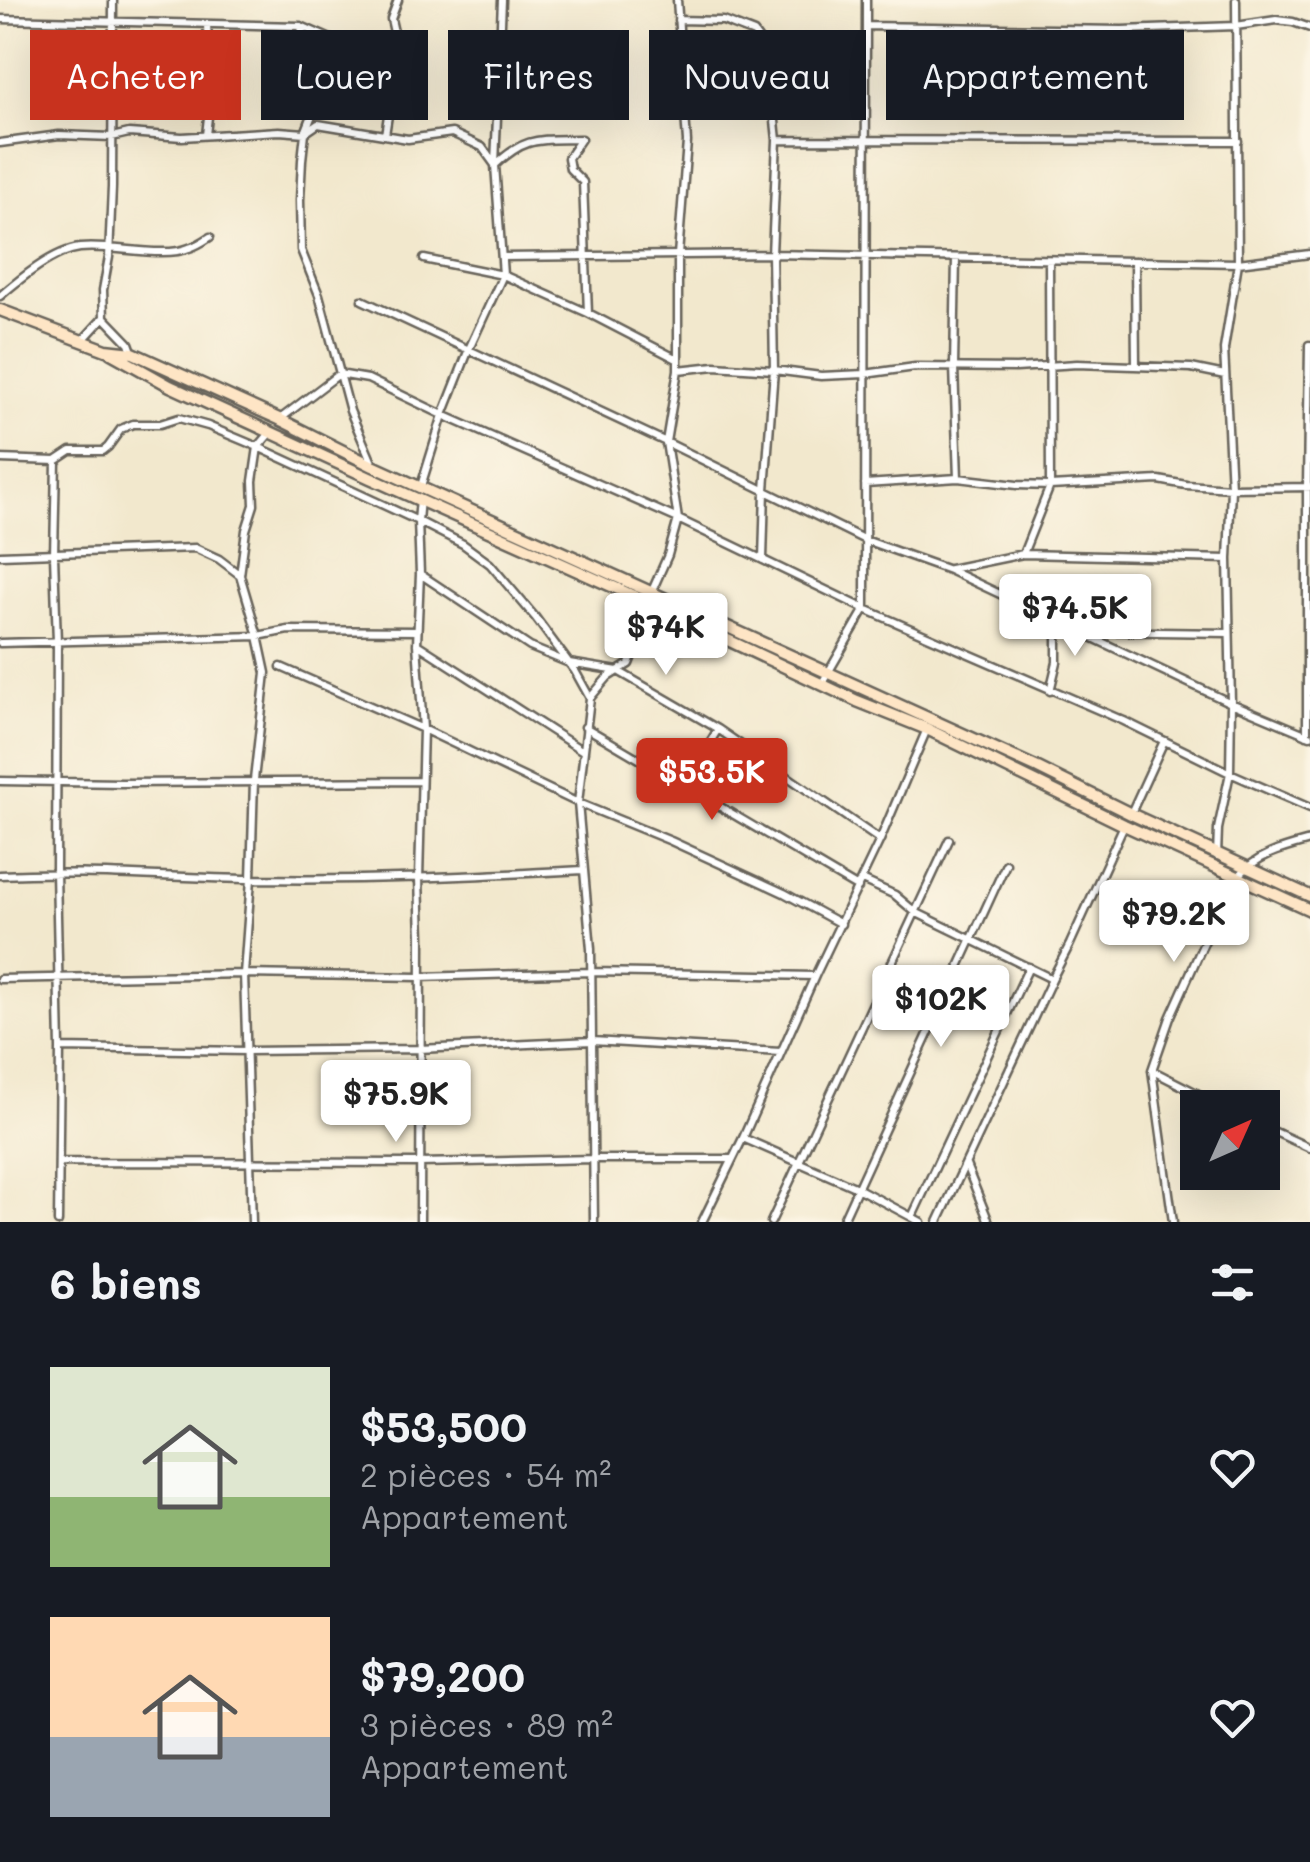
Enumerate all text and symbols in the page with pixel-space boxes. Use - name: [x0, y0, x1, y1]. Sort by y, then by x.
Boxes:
- chip: Acheter: [30, 30, 241, 120]
- chip: Louer: [261, 30, 428, 120]
- chip: Filtres: [448, 30, 629, 120]
- chip: Nouveau: [649, 30, 866, 120]
- chip: Appartement: [886, 30, 1184, 120]
- pin: $74.5K: [994, 574, 1156, 659]
- text: $74.5K: [1021, 585, 1129, 627]
- pin: $74K: [607, 593, 725, 678]
- text: $74K: [627, 604, 705, 646]
- pin: $53.5K: [631, 738, 793, 823]
- text: $53.5K: [658, 749, 766, 791]
- pin: $79.2K: [1093, 880, 1255, 965]
- text: $79.2K: [1121, 891, 1227, 933]
- pin: $102K: [871, 965, 1011, 1050]
- text: $102K: [894, 976, 988, 1018]
- pin: $75.9K: [315, 1060, 477, 1145]
- text: $75.9K: [343, 1071, 449, 1113]
- north arrow: [1180, 1090, 1280, 1190]
- map controls: [1180, 1090, 1280, 1190]
- text: 6 biens: [50, 1255, 202, 1310]
- icon: filters: [1205, 1255, 1260, 1310]
- text: $53,500: [360, 1398, 527, 1453]
- icon: home: [130, 1407, 250, 1527]
- icon: heart: [1205, 1440, 1260, 1495]
- text: 2 pièces · 54 m²: [360, 1453, 611, 1495]
- text: Appartement: [360, 1495, 569, 1537]
- text: $79,200: [360, 1648, 525, 1703]
- icon: home: [130, 1657, 250, 1777]
- icon: heart: [1205, 1690, 1260, 1745]
- text: 3 pièces · 89 m²: [360, 1703, 613, 1745]
- text: Appartement: [360, 1745, 569, 1787]

